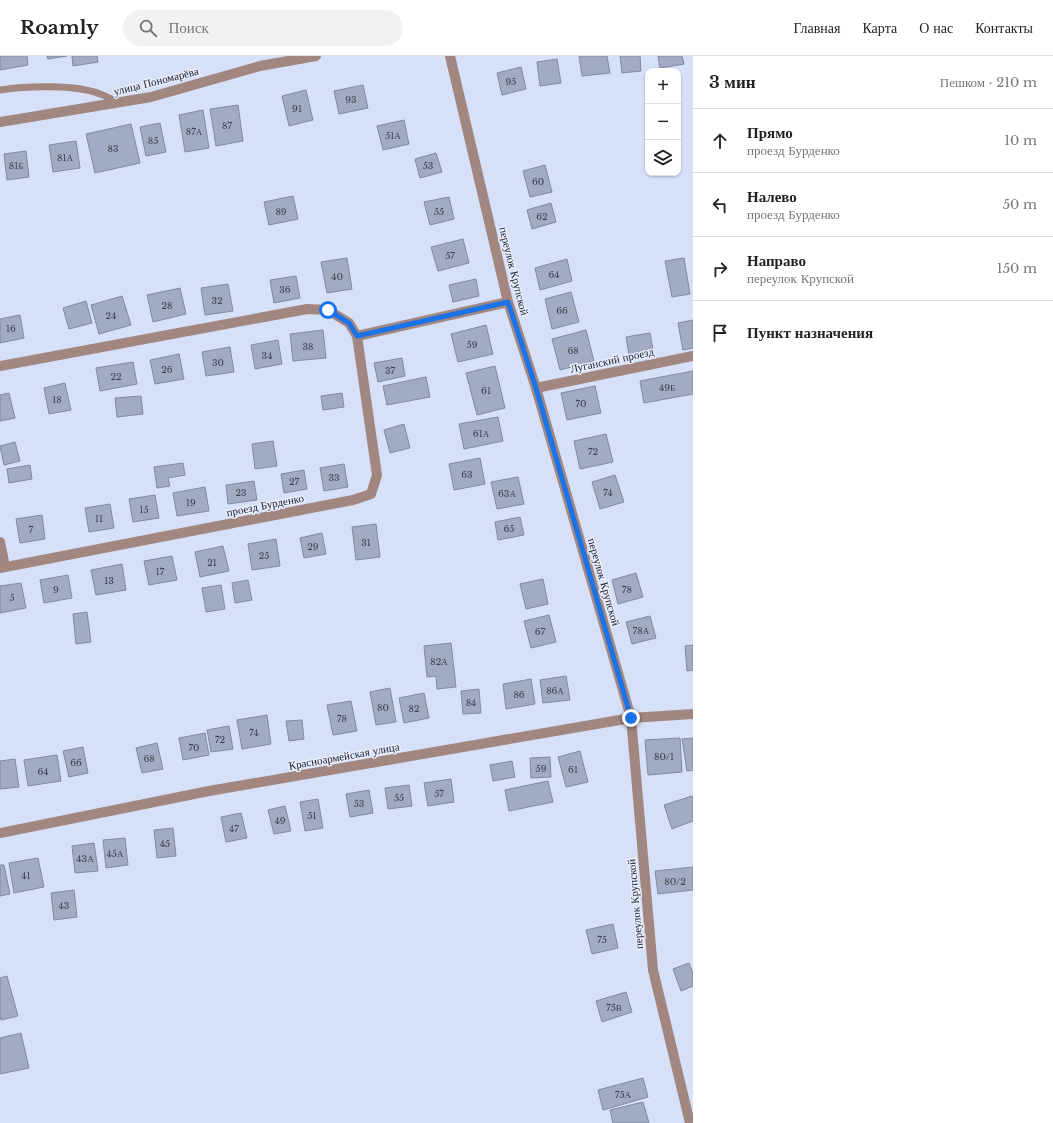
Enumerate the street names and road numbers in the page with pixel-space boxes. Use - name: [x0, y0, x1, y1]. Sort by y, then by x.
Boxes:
- street label: улица Пономарёва: [112, 64, 200, 98]
- street label: переулок Крупской: [496, 225, 532, 317]
- street label: Луганский проезд: [569, 344, 655, 376]
- street label: проезд Бурденко: [225, 491, 305, 519]
- street label: переулок Крупской: [585, 537, 623, 628]
- street label: Красноармейская улица: [288, 739, 401, 773]
- street label: переулок Крупской: [624, 858, 646, 950]

